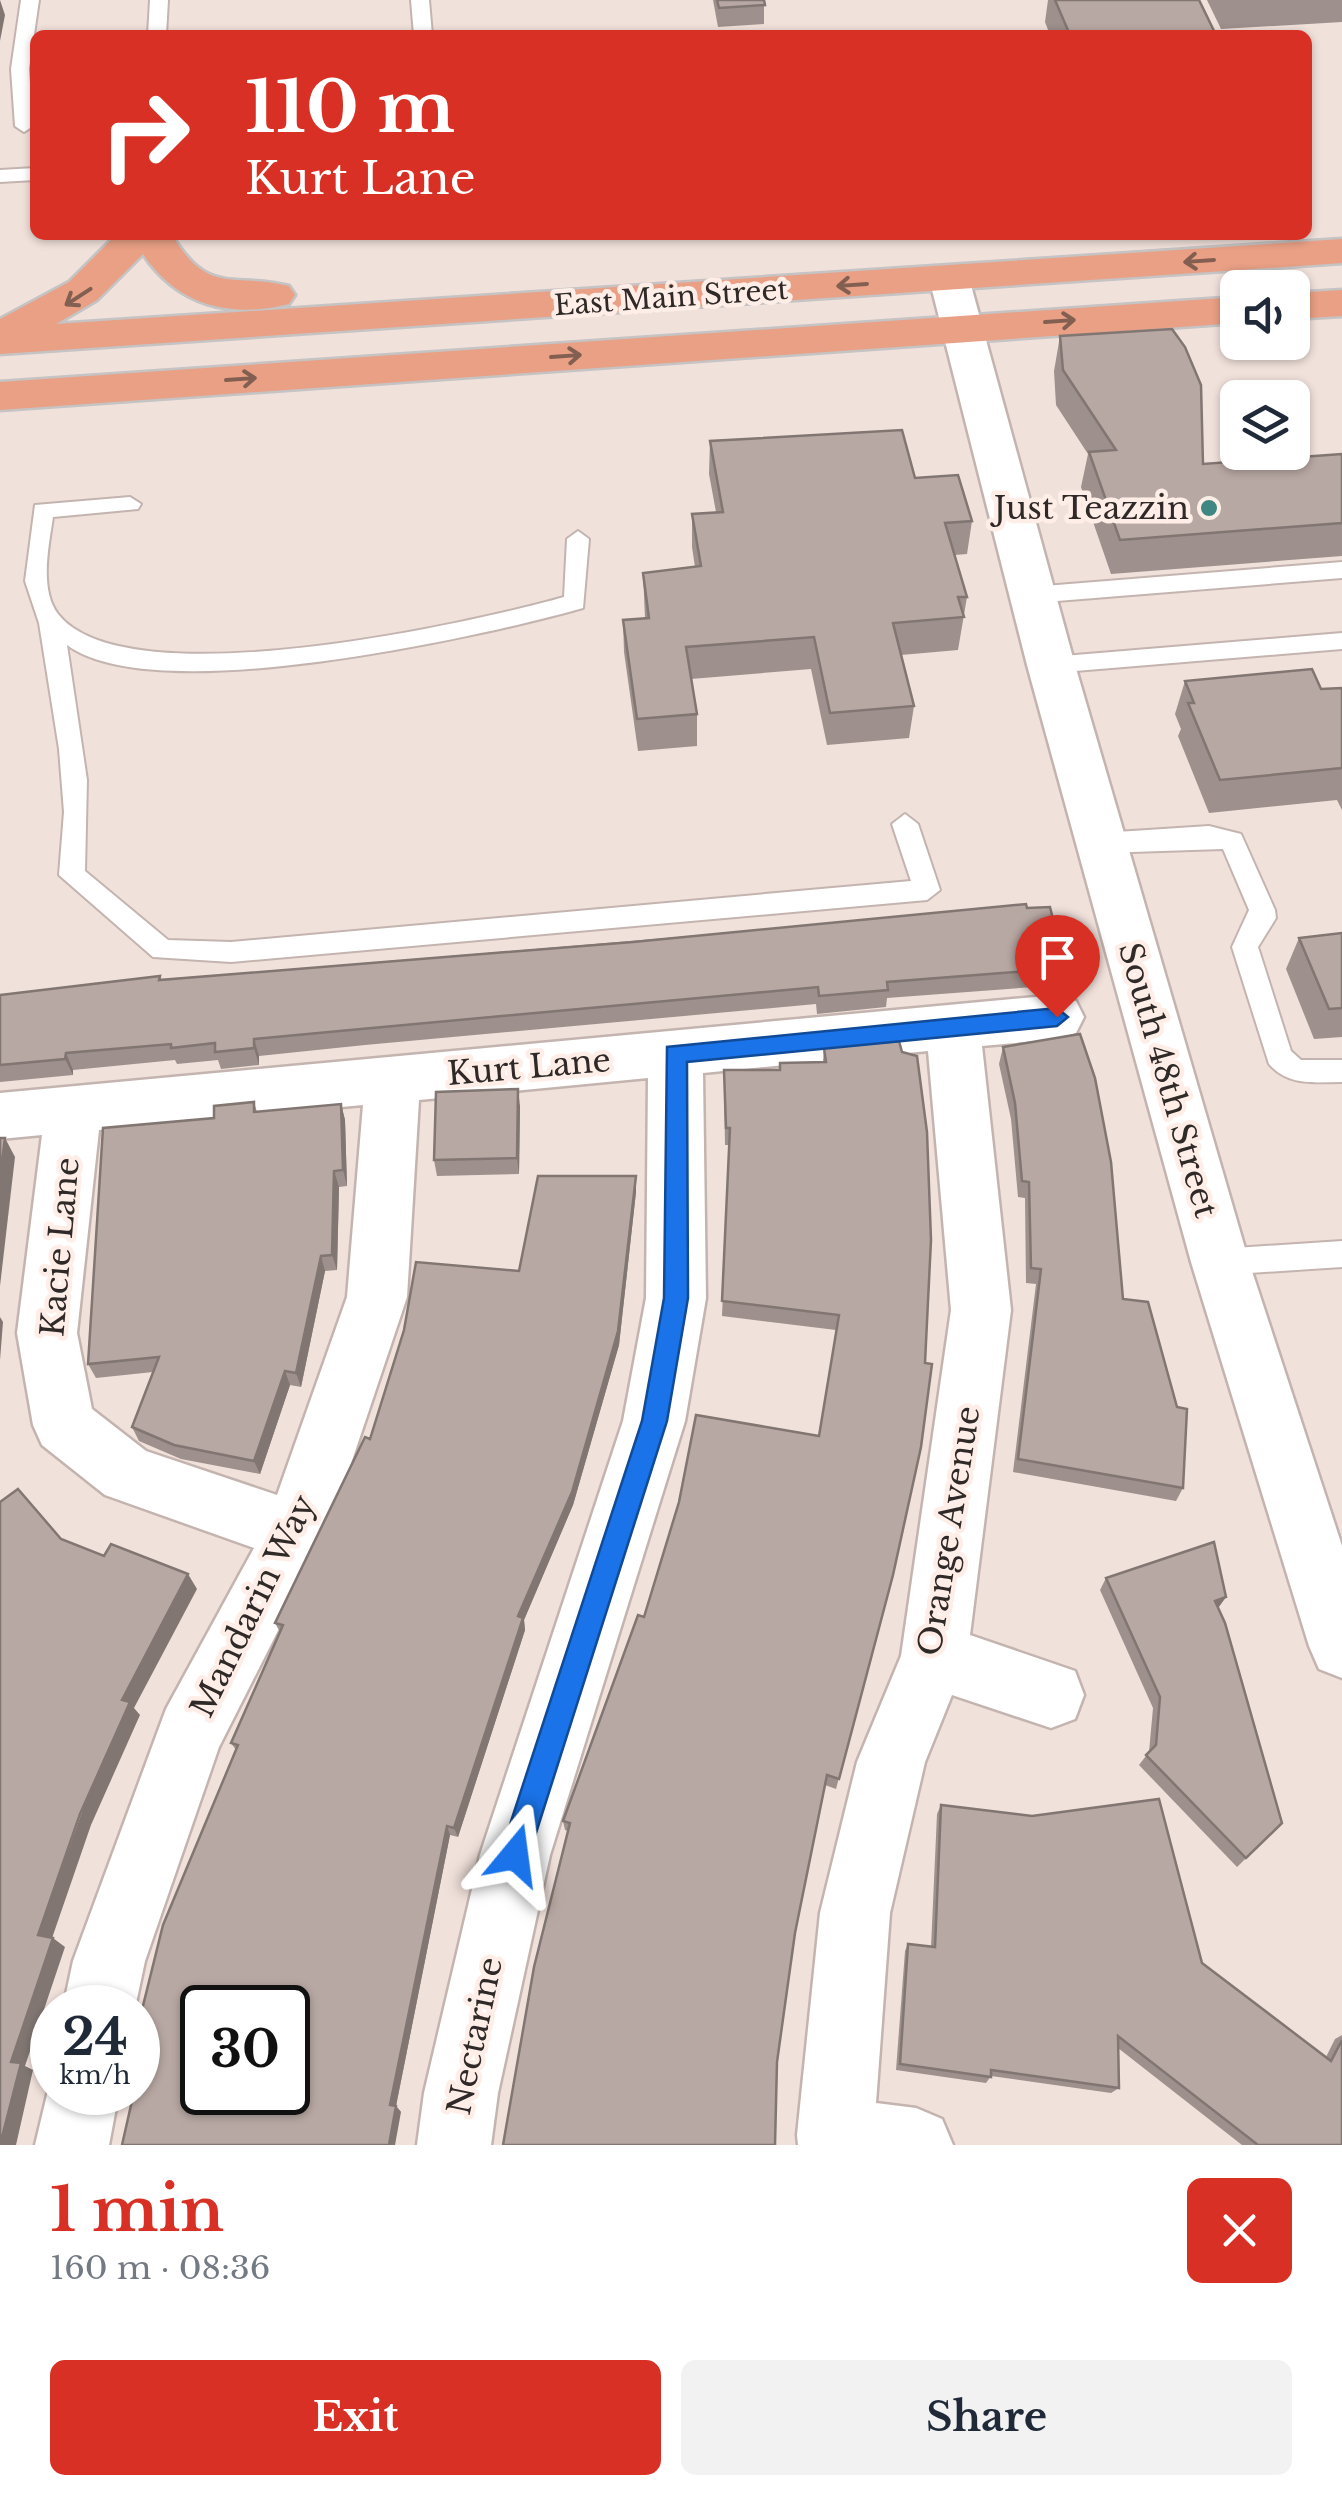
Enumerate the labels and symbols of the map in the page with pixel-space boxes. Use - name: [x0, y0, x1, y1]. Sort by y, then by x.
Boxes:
- one-way arrow: [1183, 252, 1215, 271]
- street label: East Main Street: [553, 272, 790, 323]
- one-way arrow: [836, 276, 868, 295]
- one-way arrow: [64, 286, 92, 307]
- one-way arrow: [1044, 312, 1076, 331]
- one-way arrow: [549, 347, 581, 366]
- one-way arrow: [225, 370, 257, 389]
- place label: Just Teazzin: [990, 488, 1189, 528]
- marker: Just Teazzin: [1198, 497, 1220, 519]
- pin: [1015, 915, 1100, 1018]
- street label: South 48th Street: [1110, 938, 1226, 1222]
- street label: Kurt Lane: [446, 1040, 612, 1094]
- street label: Kacie Lane: [32, 1156, 88, 1338]
- street label: Orange Avenue: [910, 1403, 988, 1659]
- street label: Mandarin Way: [182, 1488, 324, 1724]
- position arrow: [463, 1803, 567, 1907]
- street label: Nectarine: [439, 1954, 511, 2118]
- speed limit sign: 30: [180, 1985, 310, 2115]

